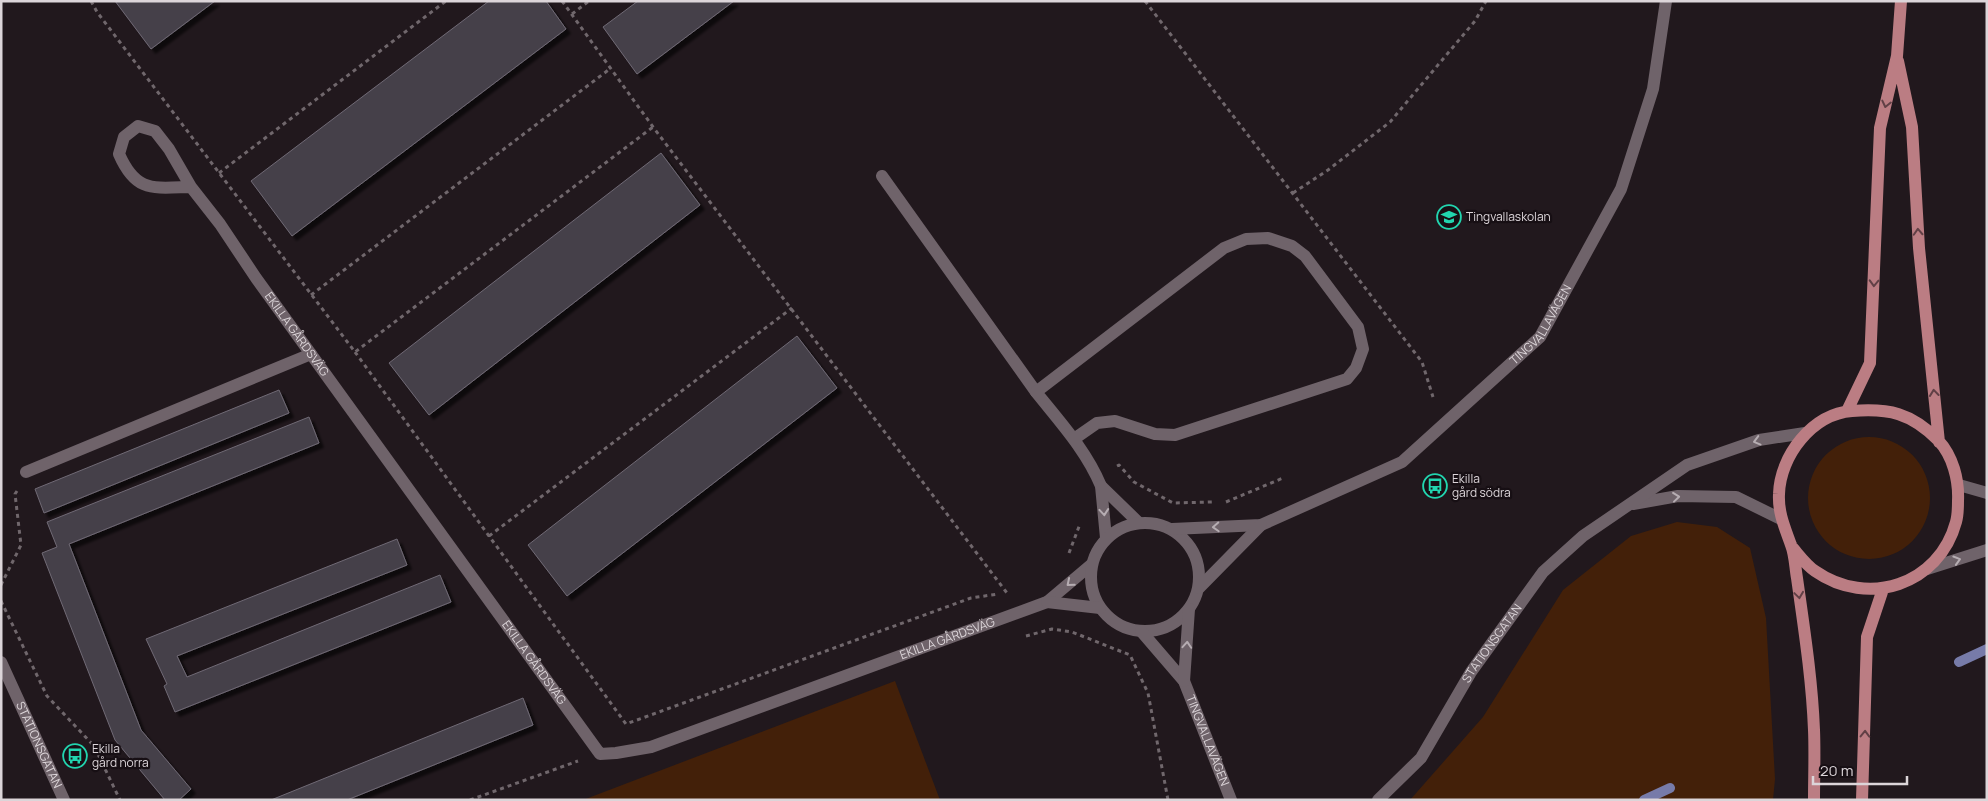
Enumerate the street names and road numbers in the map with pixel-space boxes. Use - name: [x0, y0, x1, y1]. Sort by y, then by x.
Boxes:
- street label: TINGVALLAVÄGEN: [1506, 281, 1575, 368]
- street label: EKILLA GÅRDSVÄG: [261, 289, 334, 380]
- street label: STATIONSGATAN: [1458, 600, 1525, 686]
- street label: EKILLA GÅRDSVÄG: [897, 613, 998, 663]
- street label: EKILLA GÅRDSVÄG: [498, 617, 571, 708]
- street label: TINGVALLAVÄGEN: [1182, 692, 1234, 788]
- street label: STATIONSGATAN: [12, 699, 66, 791]

